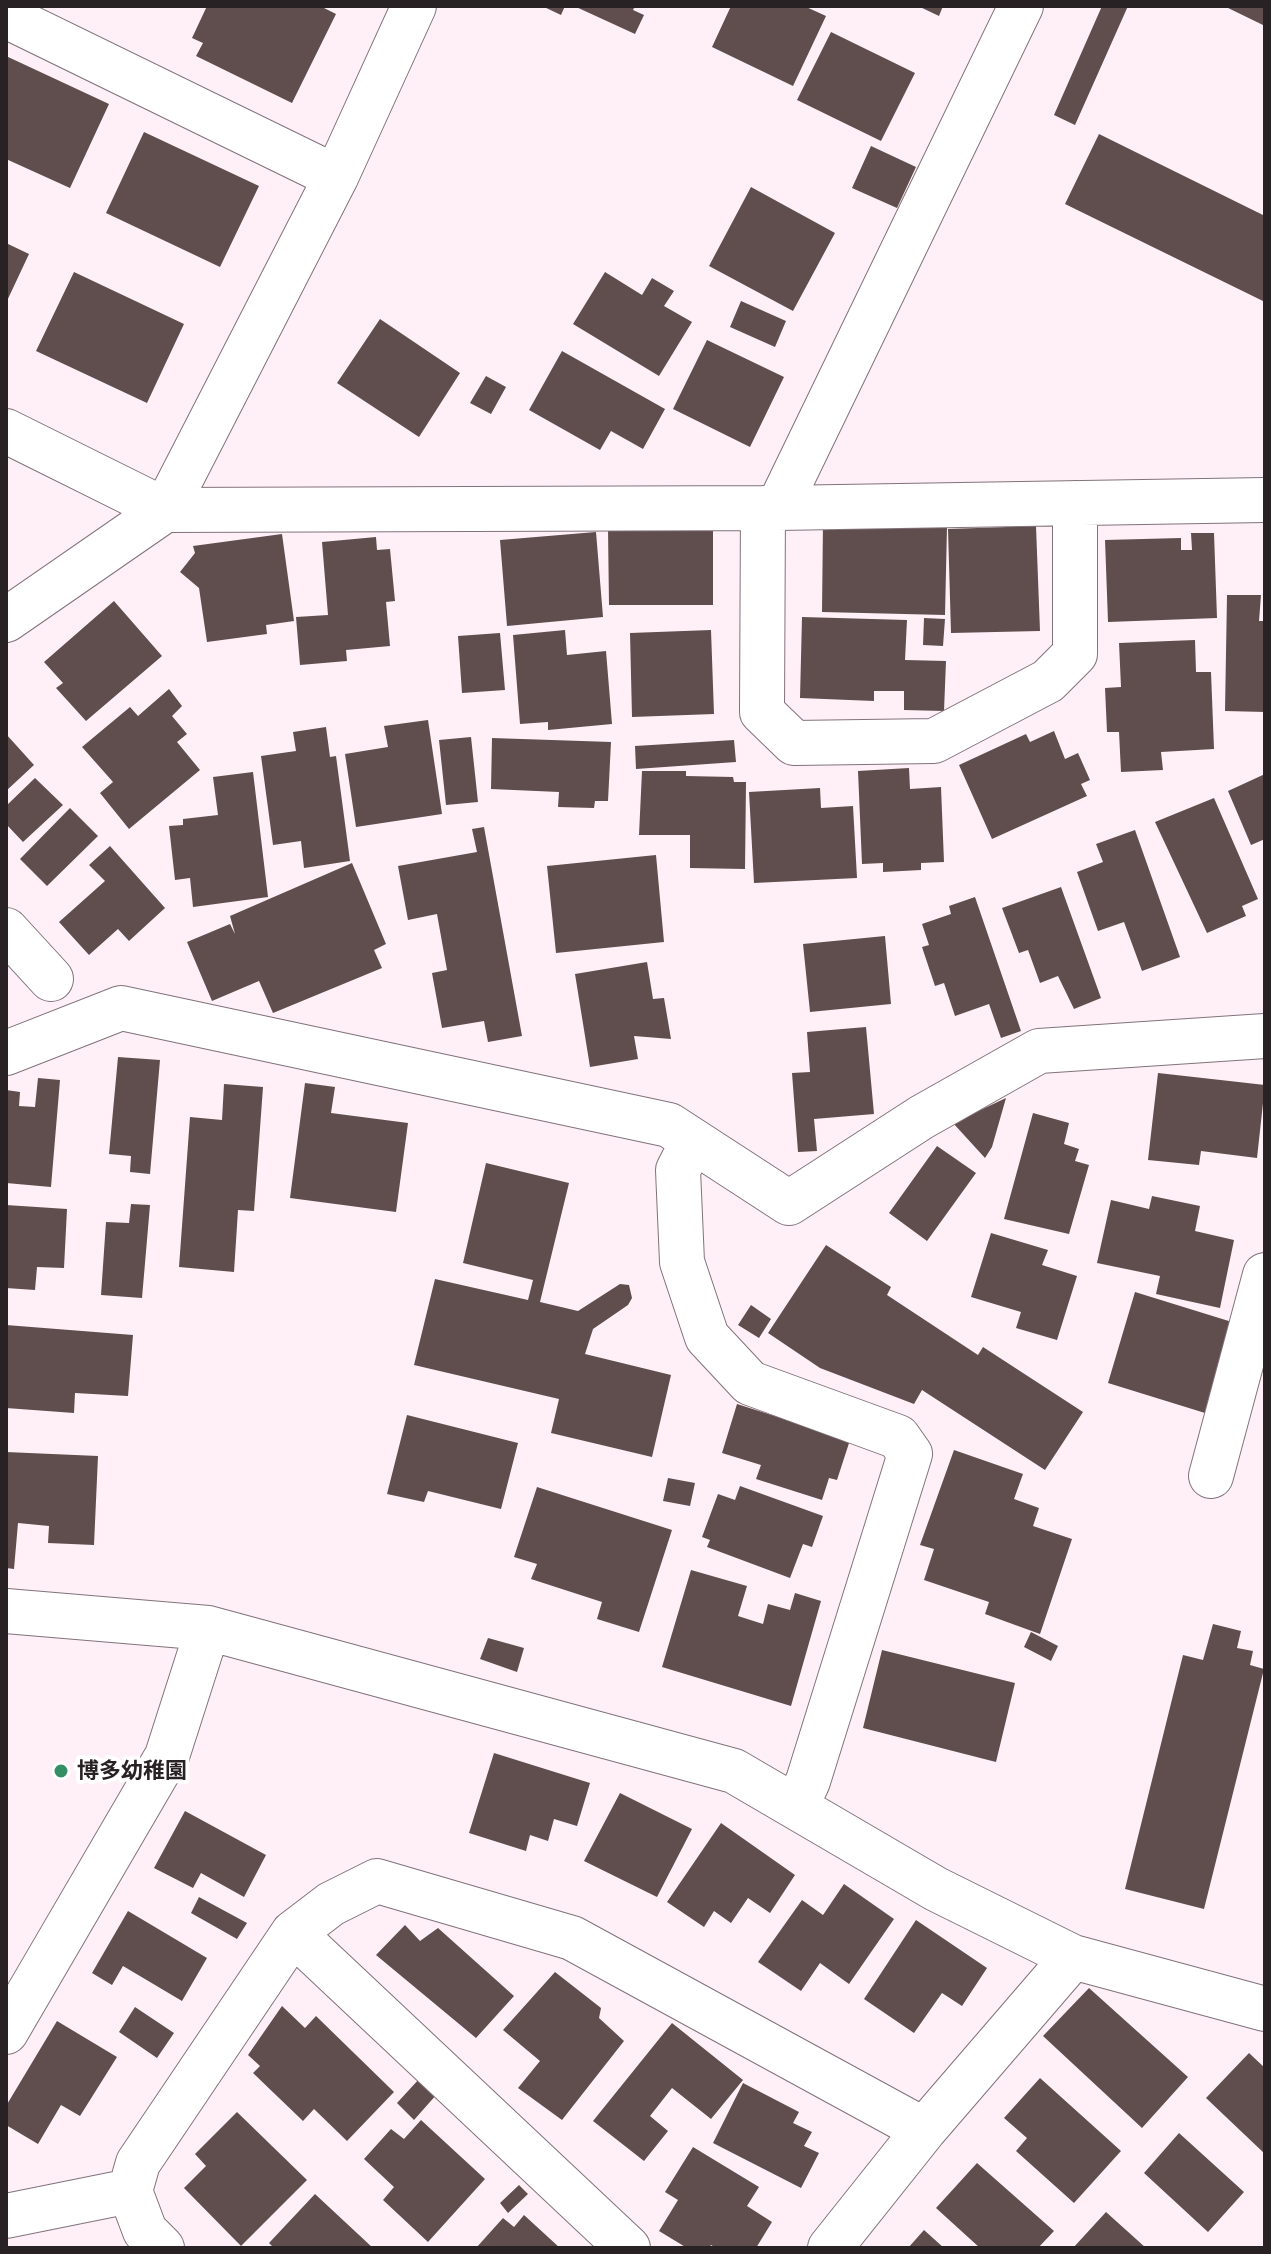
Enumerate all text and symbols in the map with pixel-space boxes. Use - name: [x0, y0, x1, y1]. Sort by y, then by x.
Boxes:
- place label: 博多幼稚園: [77, 1758, 187, 1784]
- marker: 博多幼稚園: [52, 1762, 70, 1780]

